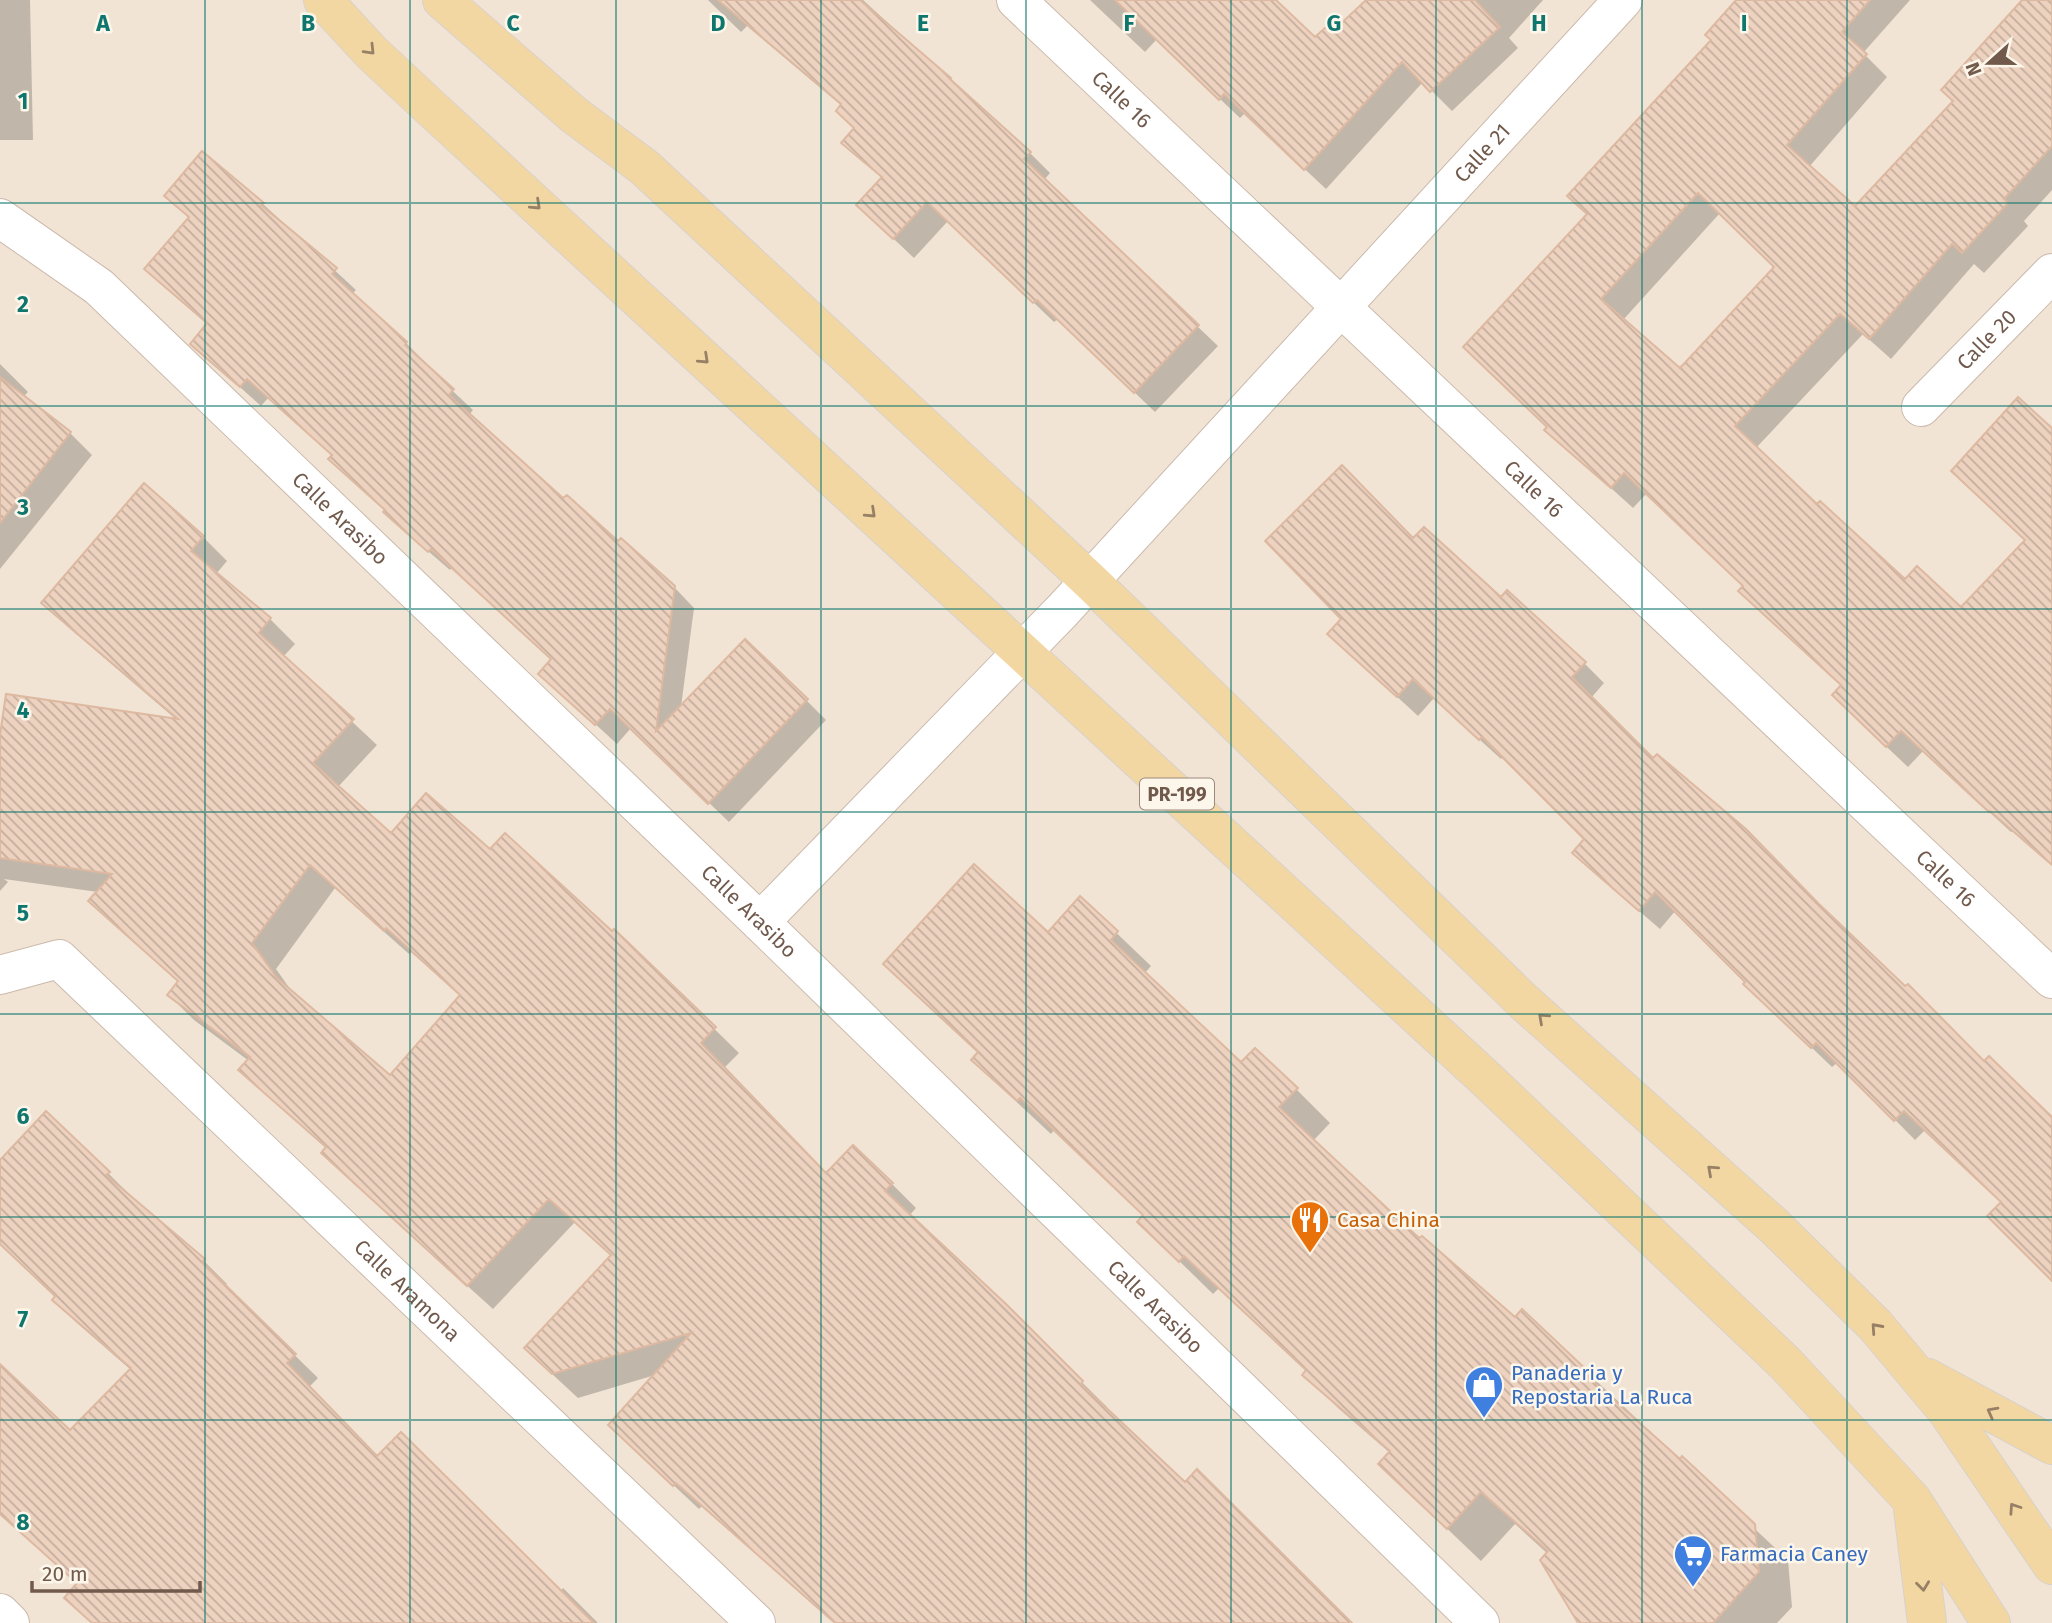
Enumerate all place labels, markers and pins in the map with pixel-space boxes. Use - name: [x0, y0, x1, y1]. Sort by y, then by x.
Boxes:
- restaurant icon: Casa China: [1289, 1199, 1331, 1254]
- place label: Casa China: [1337, 1207, 1440, 1233]
- place label: Panaderia y Repostaria La Ruca: [1511, 1360, 1693, 1410]
- shop icon: Panaderia y Repostaria La Ruca: [1463, 1364, 1505, 1419]
- supermarket icon: Farmacia Caney: [1672, 1533, 1714, 1588]
- place label: Farmacia Caney: [1720, 1541, 1869, 1567]

